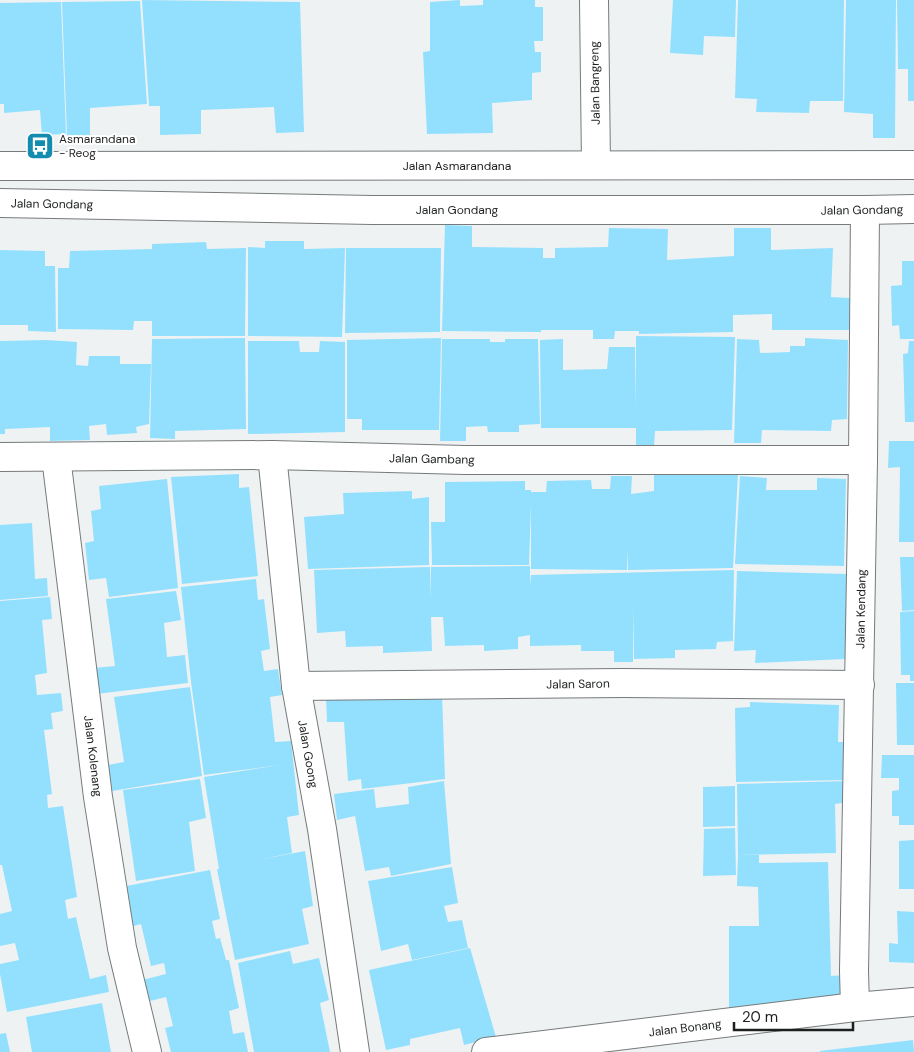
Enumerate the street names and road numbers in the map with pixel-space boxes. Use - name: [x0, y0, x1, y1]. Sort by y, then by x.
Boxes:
- street label: Jalan Bangreng: [586, 41, 604, 125]
- street label: Jalan Asmarandana: [403, 158, 511, 174]
- street label: Jalan Gondang: [11, 195, 94, 213]
- street label: Jalan Gondang: [821, 201, 904, 219]
- street label: Jalan Gondang: [416, 202, 499, 218]
- street label: Jalan Gambang: [389, 450, 475, 468]
- street label: Jalan Kendang: [852, 569, 870, 649]
- street label: Jalan Saron: [546, 675, 610, 693]
- street label: Jalan Kolenang: [80, 714, 106, 798]
- street label: Jalan Goong: [294, 719, 322, 790]
- street label: Jalan Bonang: [648, 1016, 723, 1040]

